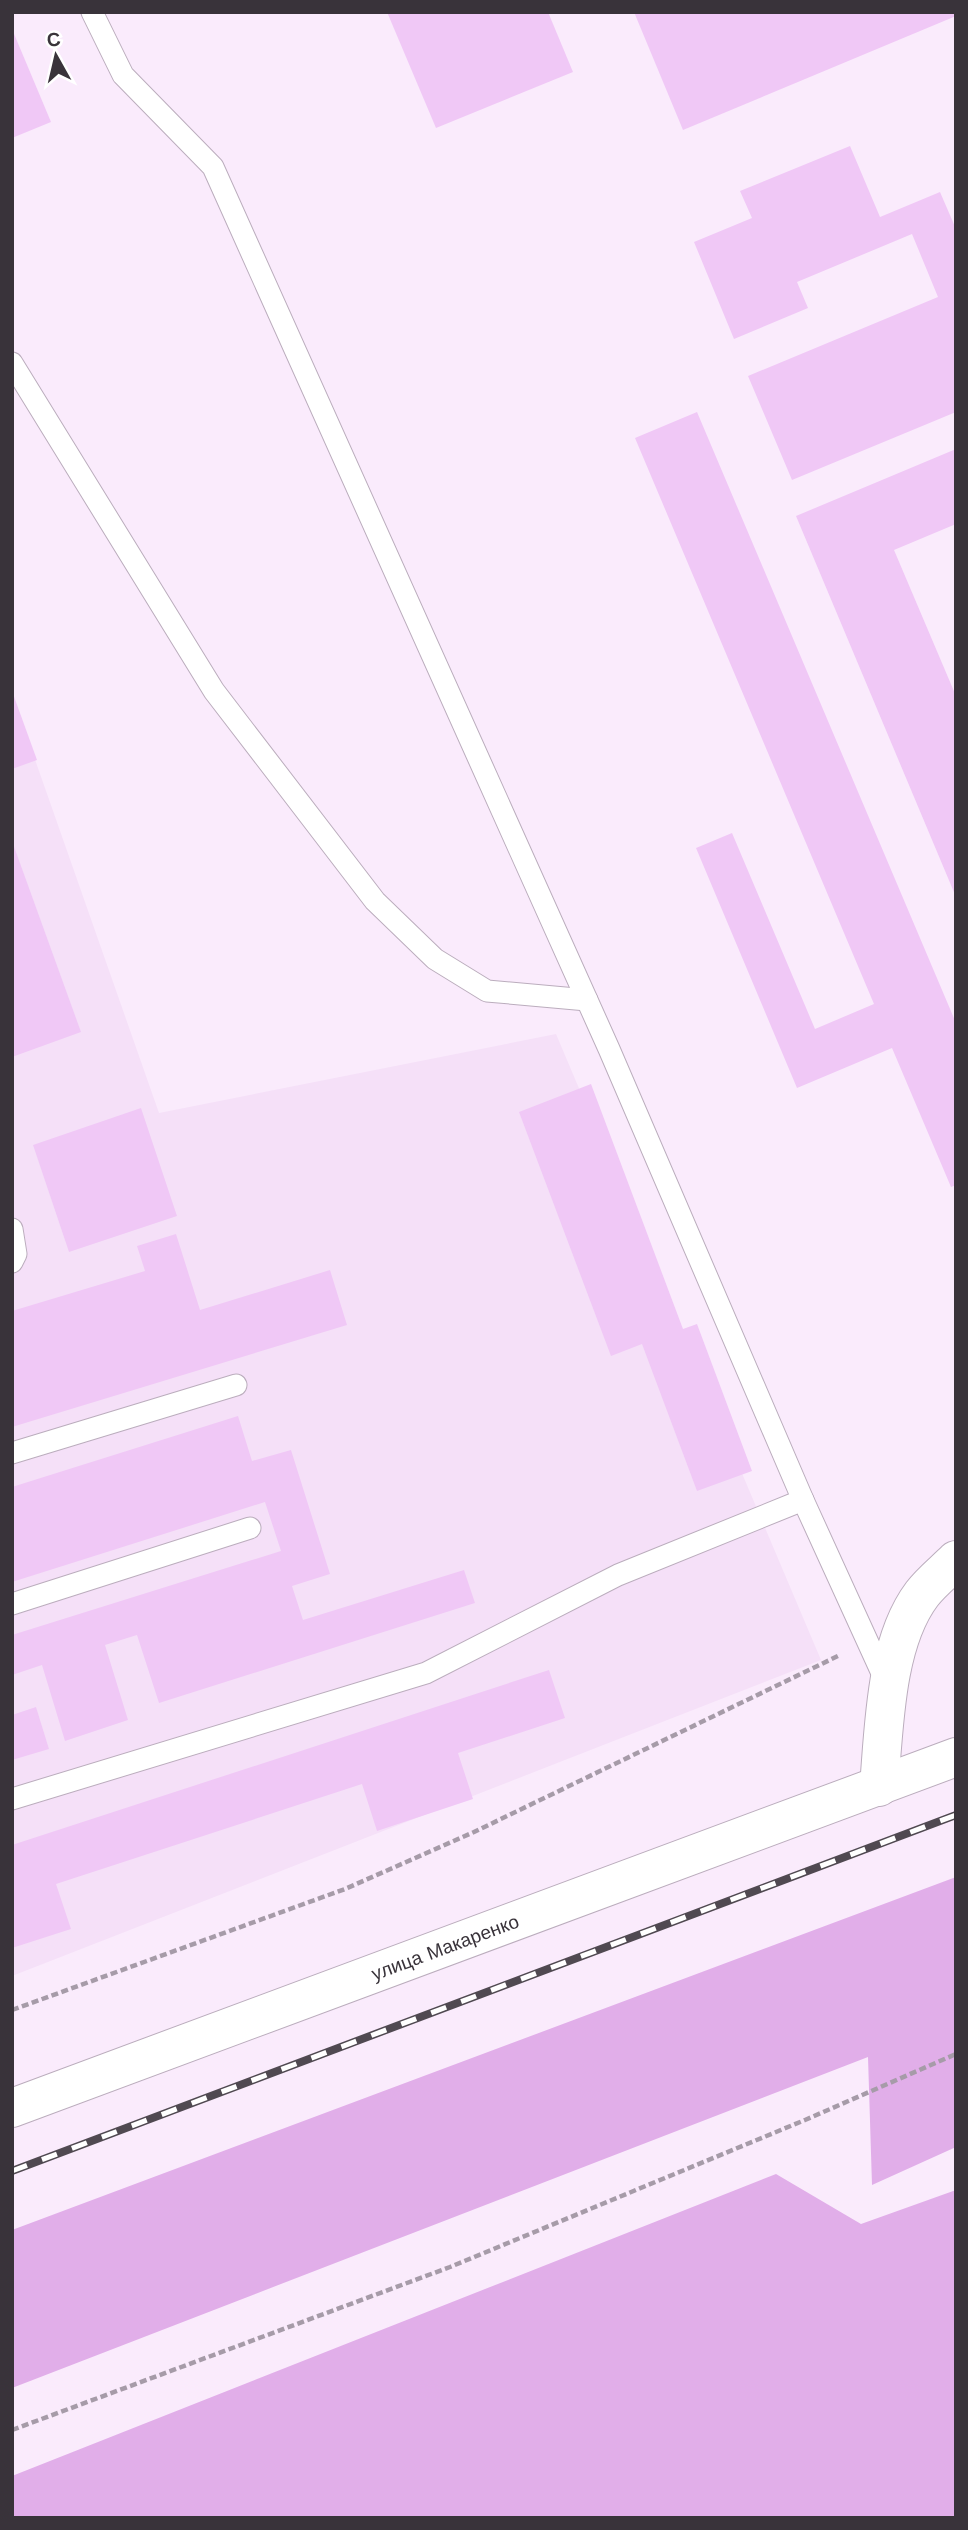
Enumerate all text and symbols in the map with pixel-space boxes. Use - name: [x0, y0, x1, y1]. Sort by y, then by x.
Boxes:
- north arrow: [21, 21, 91, 91]
- text: С: [45, 27, 62, 52]
- street label: улица Макаренко: [368, 1910, 522, 1985]

